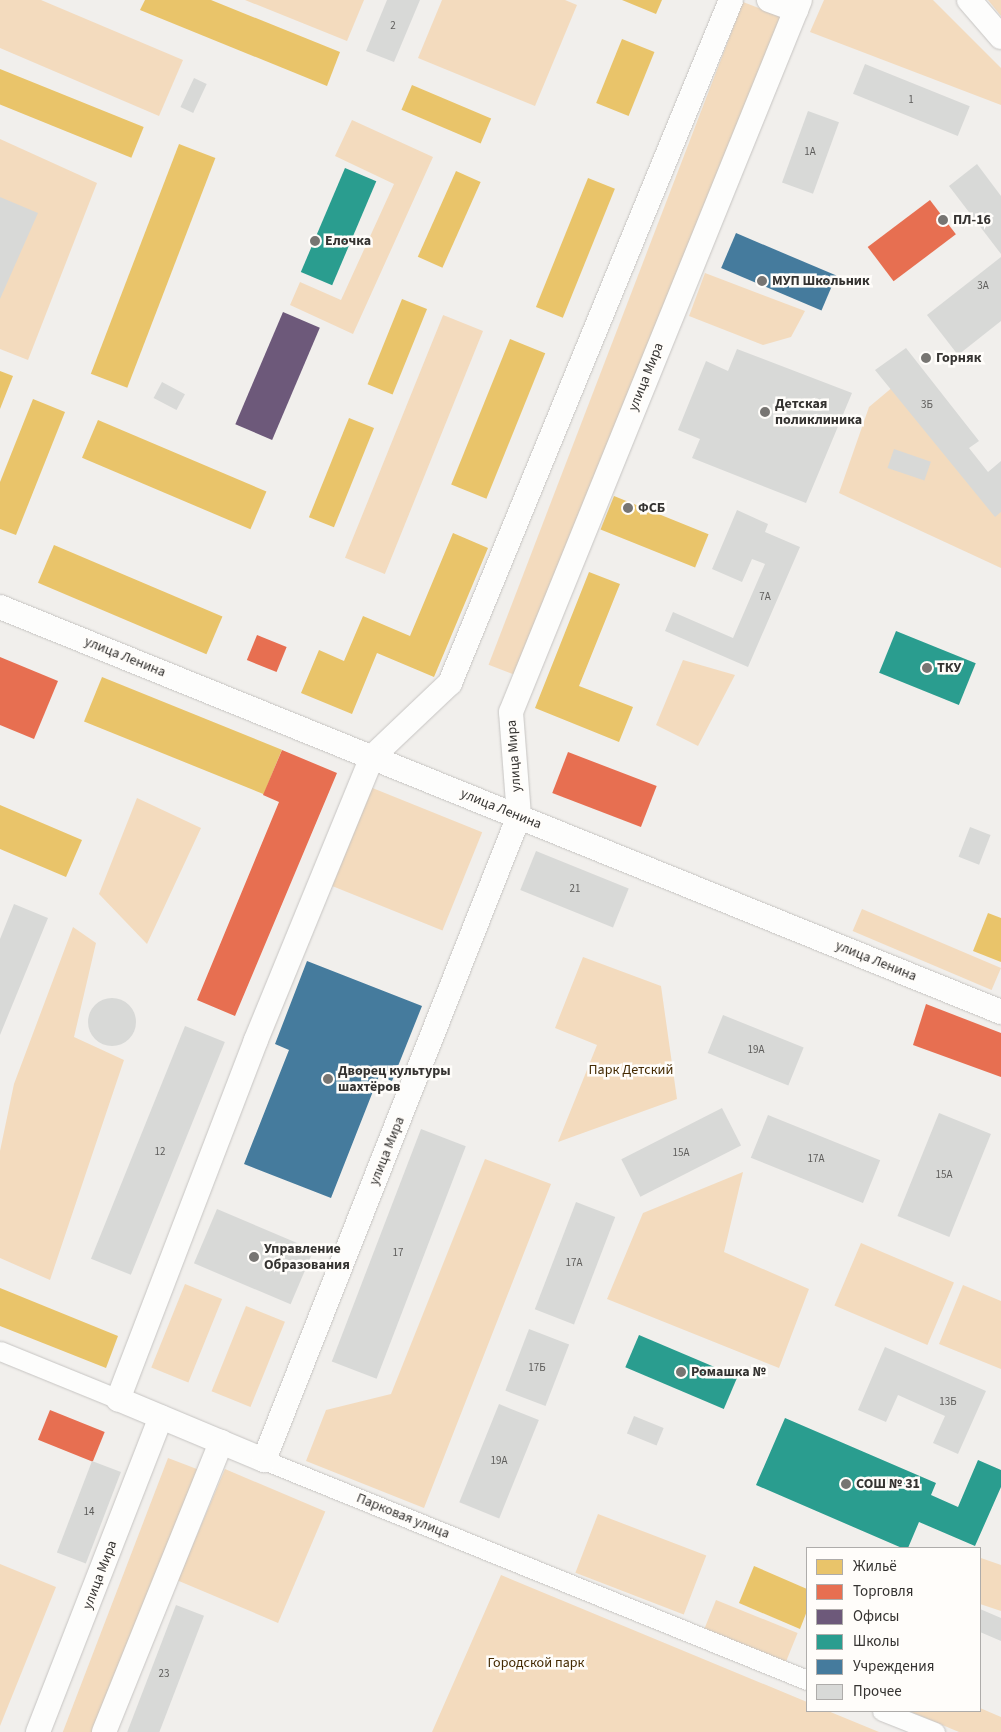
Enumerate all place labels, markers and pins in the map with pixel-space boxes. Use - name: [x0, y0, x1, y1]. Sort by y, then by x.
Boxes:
- place label: ПЛ-16: [953, 212, 991, 228]
- marker: ПЛ-16: [937, 214, 949, 226]
- place label: Елочка: [325, 233, 371, 249]
- marker: Елочка: [309, 235, 321, 247]
- place label: МУП Школьник: [772, 273, 870, 289]
- marker: МУП Школьник: [756, 275, 768, 287]
- place label: Горняк: [936, 350, 981, 366]
- marker: Горняк: [920, 352, 932, 364]
- place label: Детская поликлиника: [775, 396, 862, 428]
- marker: Детская поликлиника: [759, 406, 771, 418]
- place label: ФСБ: [638, 500, 665, 516]
- marker: ФСБ: [622, 502, 634, 514]
- place label: ТКУ: [937, 660, 961, 676]
- marker: ТКУ: [921, 662, 933, 674]
- place label: Дворец культуры шахтёров: [338, 1063, 451, 1096]
- marker: Дворец культуры шахтёров: [322, 1073, 334, 1085]
- place label: Управление Образования: [264, 1241, 350, 1274]
- marker: Управление Образования: [248, 1251, 260, 1263]
- place label: Ромашка №: [691, 1364, 766, 1380]
- marker: Ромашка №: [675, 1366, 687, 1378]
- place label: СОШ № 31: [856, 1476, 920, 1492]
- marker: СОШ № 31: [840, 1478, 852, 1490]

